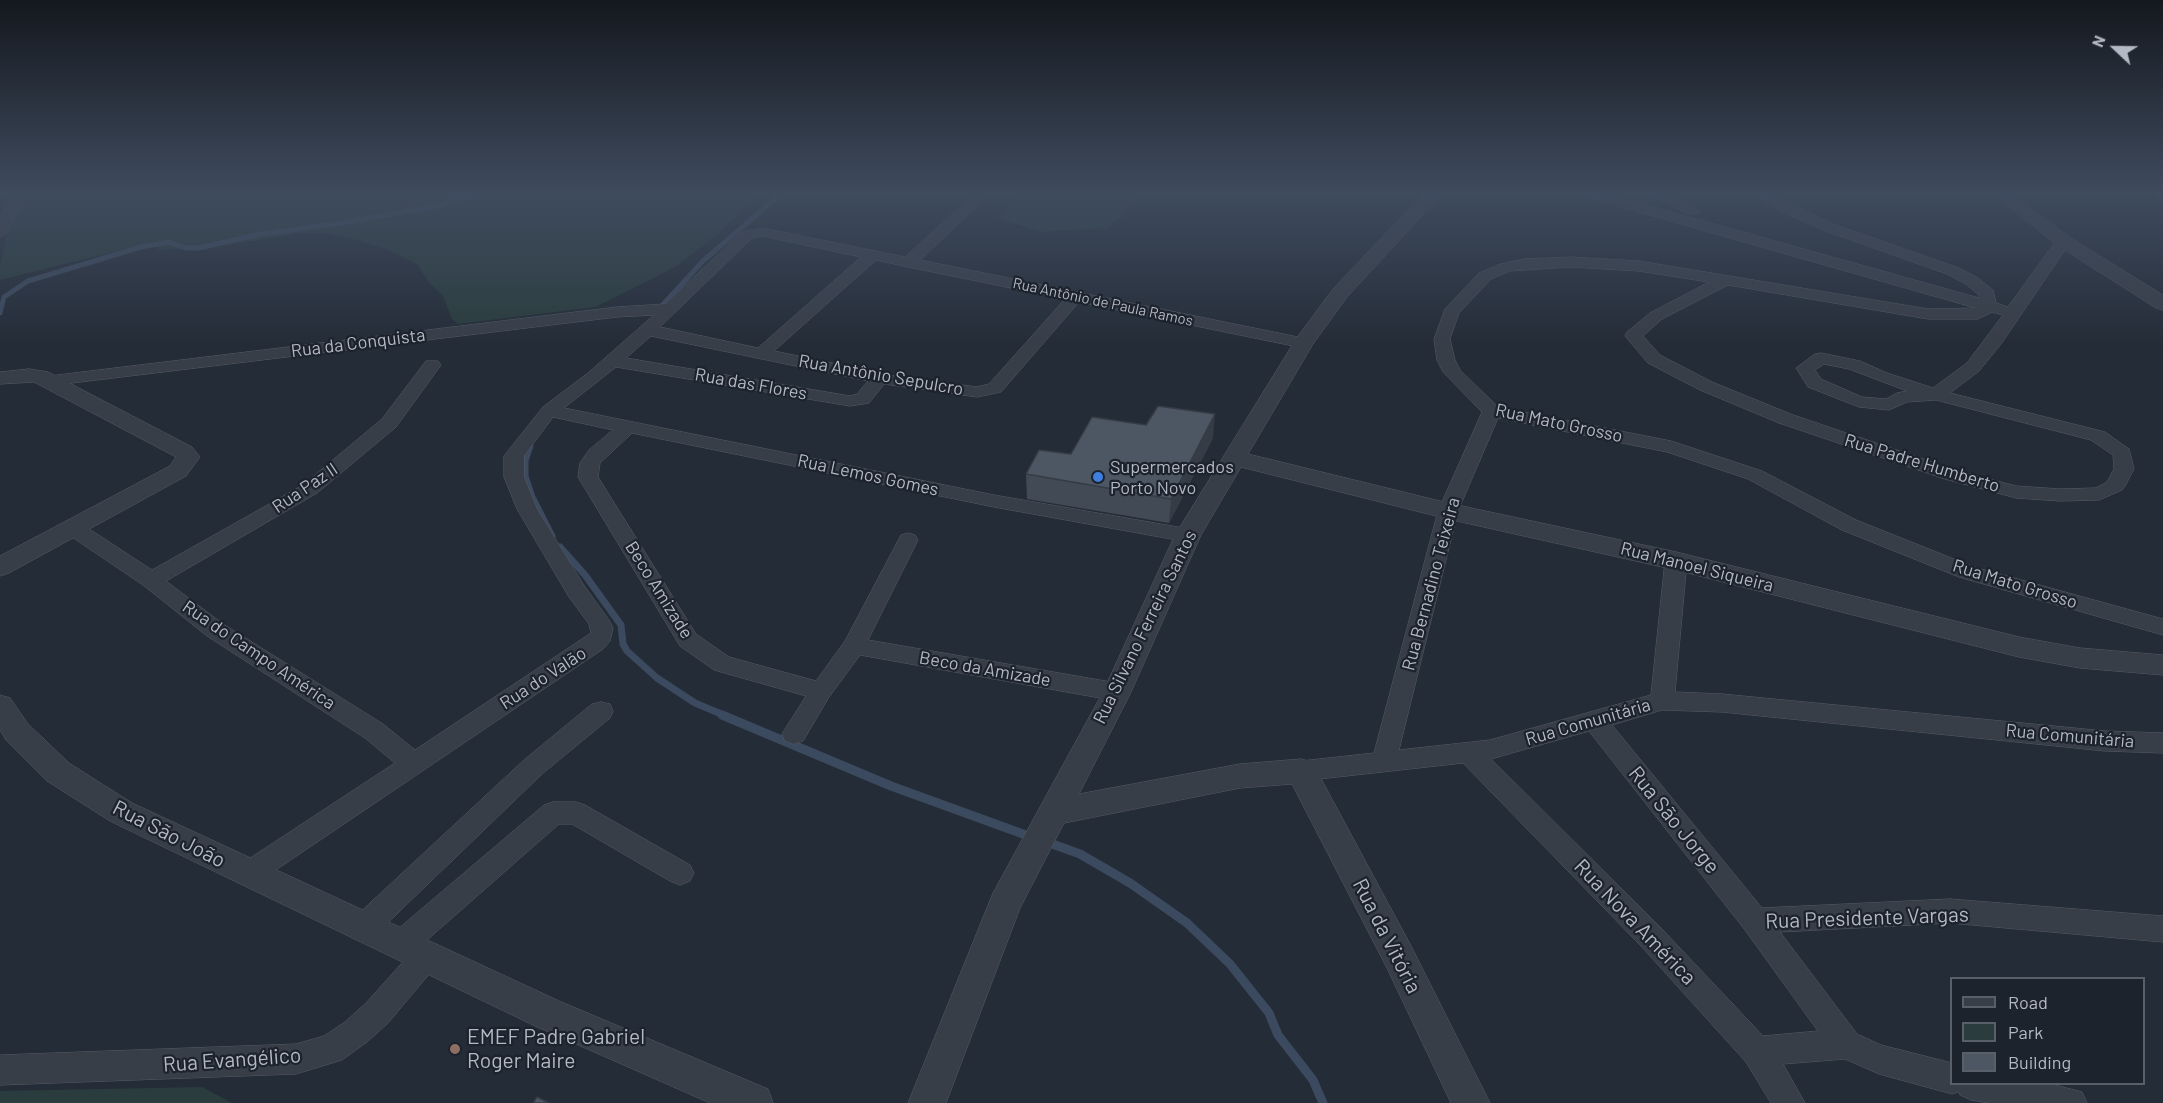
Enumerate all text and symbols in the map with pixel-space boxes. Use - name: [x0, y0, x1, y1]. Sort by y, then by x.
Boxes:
- north arrow: [2085, 18, 2145, 78]
- text: N: [2087, 33, 2109, 50]
- street label: Rua Antônio de Paula Ramos: [1011, 274, 1195, 330]
- street label: Rua da Conquista: [290, 324, 426, 362]
- street label: Rua Antônio Sepulcro: [797, 350, 965, 400]
- street label: Rua das Flores: [693, 364, 809, 404]
- street label: Rua Mato Grosso: [1494, 399, 1624, 447]
- street label: Rua Padre Humberto: [1842, 429, 2002, 497]
- street label: Rua Lemos Gomes: [795, 449, 941, 501]
- place label: Supermercados Porto Novo: [1110, 456, 1234, 498]
- street label: Rua Paz II: [268, 458, 342, 518]
- marker: Supermercados Porto Novo: [1091, 470, 1105, 484]
- street label: Rua Bernadino Teixeira: [1397, 495, 1465, 673]
- street label: Rua Silvano Ferreira Santos: [1089, 527, 1201, 727]
- street label: Beco Amizade: [621, 537, 697, 643]
- street label: Rua Manoel Siqueira: [1618, 538, 1776, 596]
- street label: Rua Mato Grosso: [1950, 555, 2080, 613]
- street label: Rua do Campo América: [178, 596, 340, 714]
- street label: Rua do Valão: [496, 642, 590, 714]
- street label: Beco da Amizade: [918, 647, 1052, 691]
- street label: Rua Comunitária: [1523, 694, 1653, 750]
- street label: Rua Comunitária: [2005, 720, 2135, 752]
- street label: Rua São Jorge: [1623, 761, 1725, 879]
- street label: Rua São João: [108, 795, 230, 873]
- street label: Rua Nova América: [1569, 854, 1701, 990]
- street label: Rua da Vitória: [1347, 874, 1427, 998]
- street label: Rua Presidente Vargas: [1765, 902, 1969, 934]
- legend: [1950, 977, 2145, 1085]
- text: Road: [2008, 991, 2048, 1013]
- text: Park: [2008, 1021, 2043, 1043]
- place label: EMEF Padre Gabriel Roger Maire: [467, 1024, 645, 1074]
- marker: EMEF Padre Gabriel Roger Maire: [448, 1042, 462, 1056]
- street label: Rua Evangélico: [162, 1043, 302, 1077]
- text: Building: [2008, 1051, 2071, 1073]

